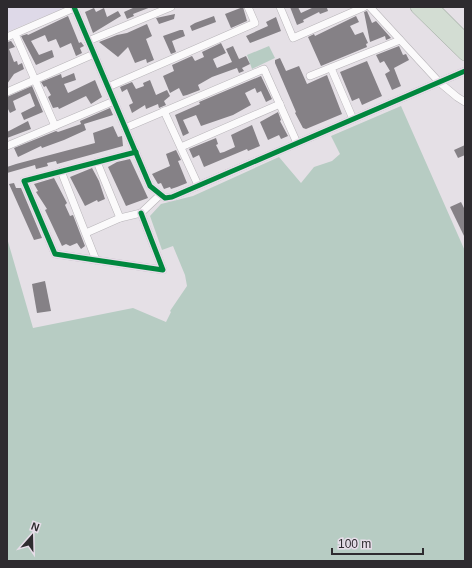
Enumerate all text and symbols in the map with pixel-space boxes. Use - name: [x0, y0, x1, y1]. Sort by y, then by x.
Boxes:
- north arrow: [12, 516, 52, 556]
- text: N: [30, 520, 41, 534]
- scale bar: [332, 530, 423, 556]
- text: 100 m: [338, 537, 371, 551]

